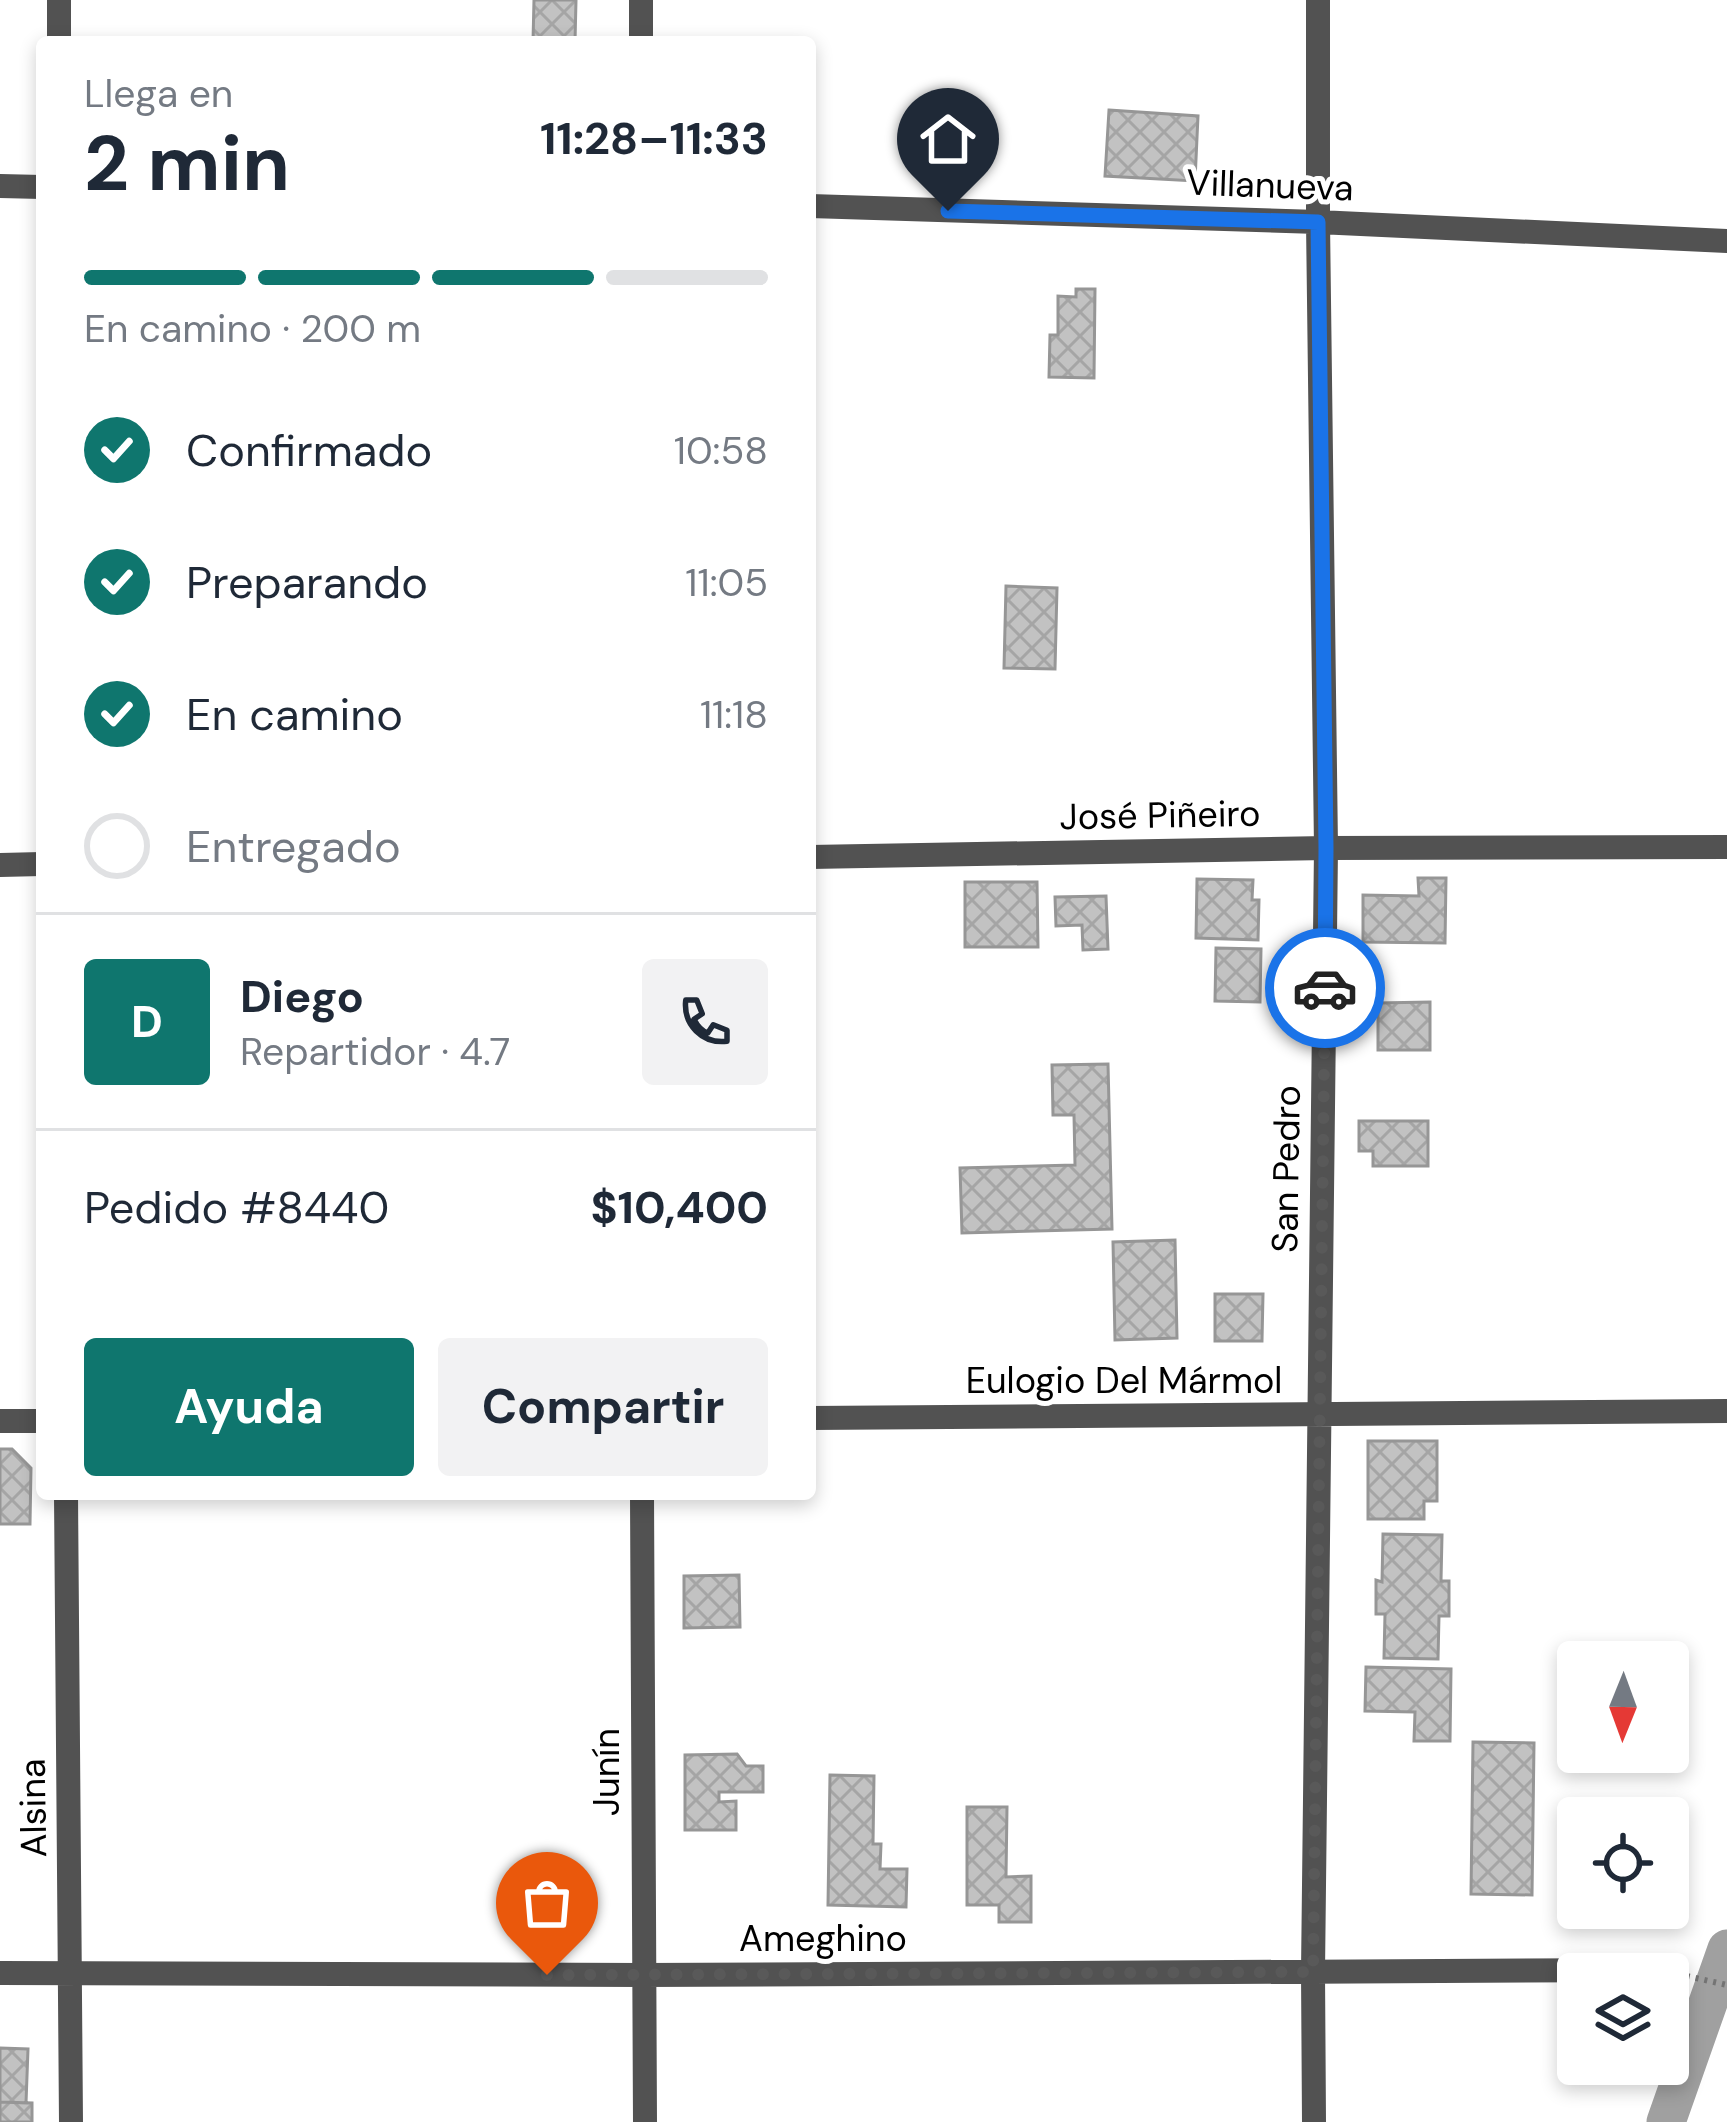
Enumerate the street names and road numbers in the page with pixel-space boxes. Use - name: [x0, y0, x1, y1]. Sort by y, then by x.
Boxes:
- street label: Villanueva: [1186, 159, 1354, 211]
- street label: José Piñeiro: [1059, 790, 1261, 840]
- street label: San Pedro: [1261, 1085, 1311, 1253]
- street label: Eulogio Del Mármol: [966, 1357, 1282, 1404]
- street label: Junín: [583, 1728, 630, 1816]
- street label: Alsina: [9, 1758, 57, 1858]
- street label: Ameghino: [739, 1915, 907, 1962]

